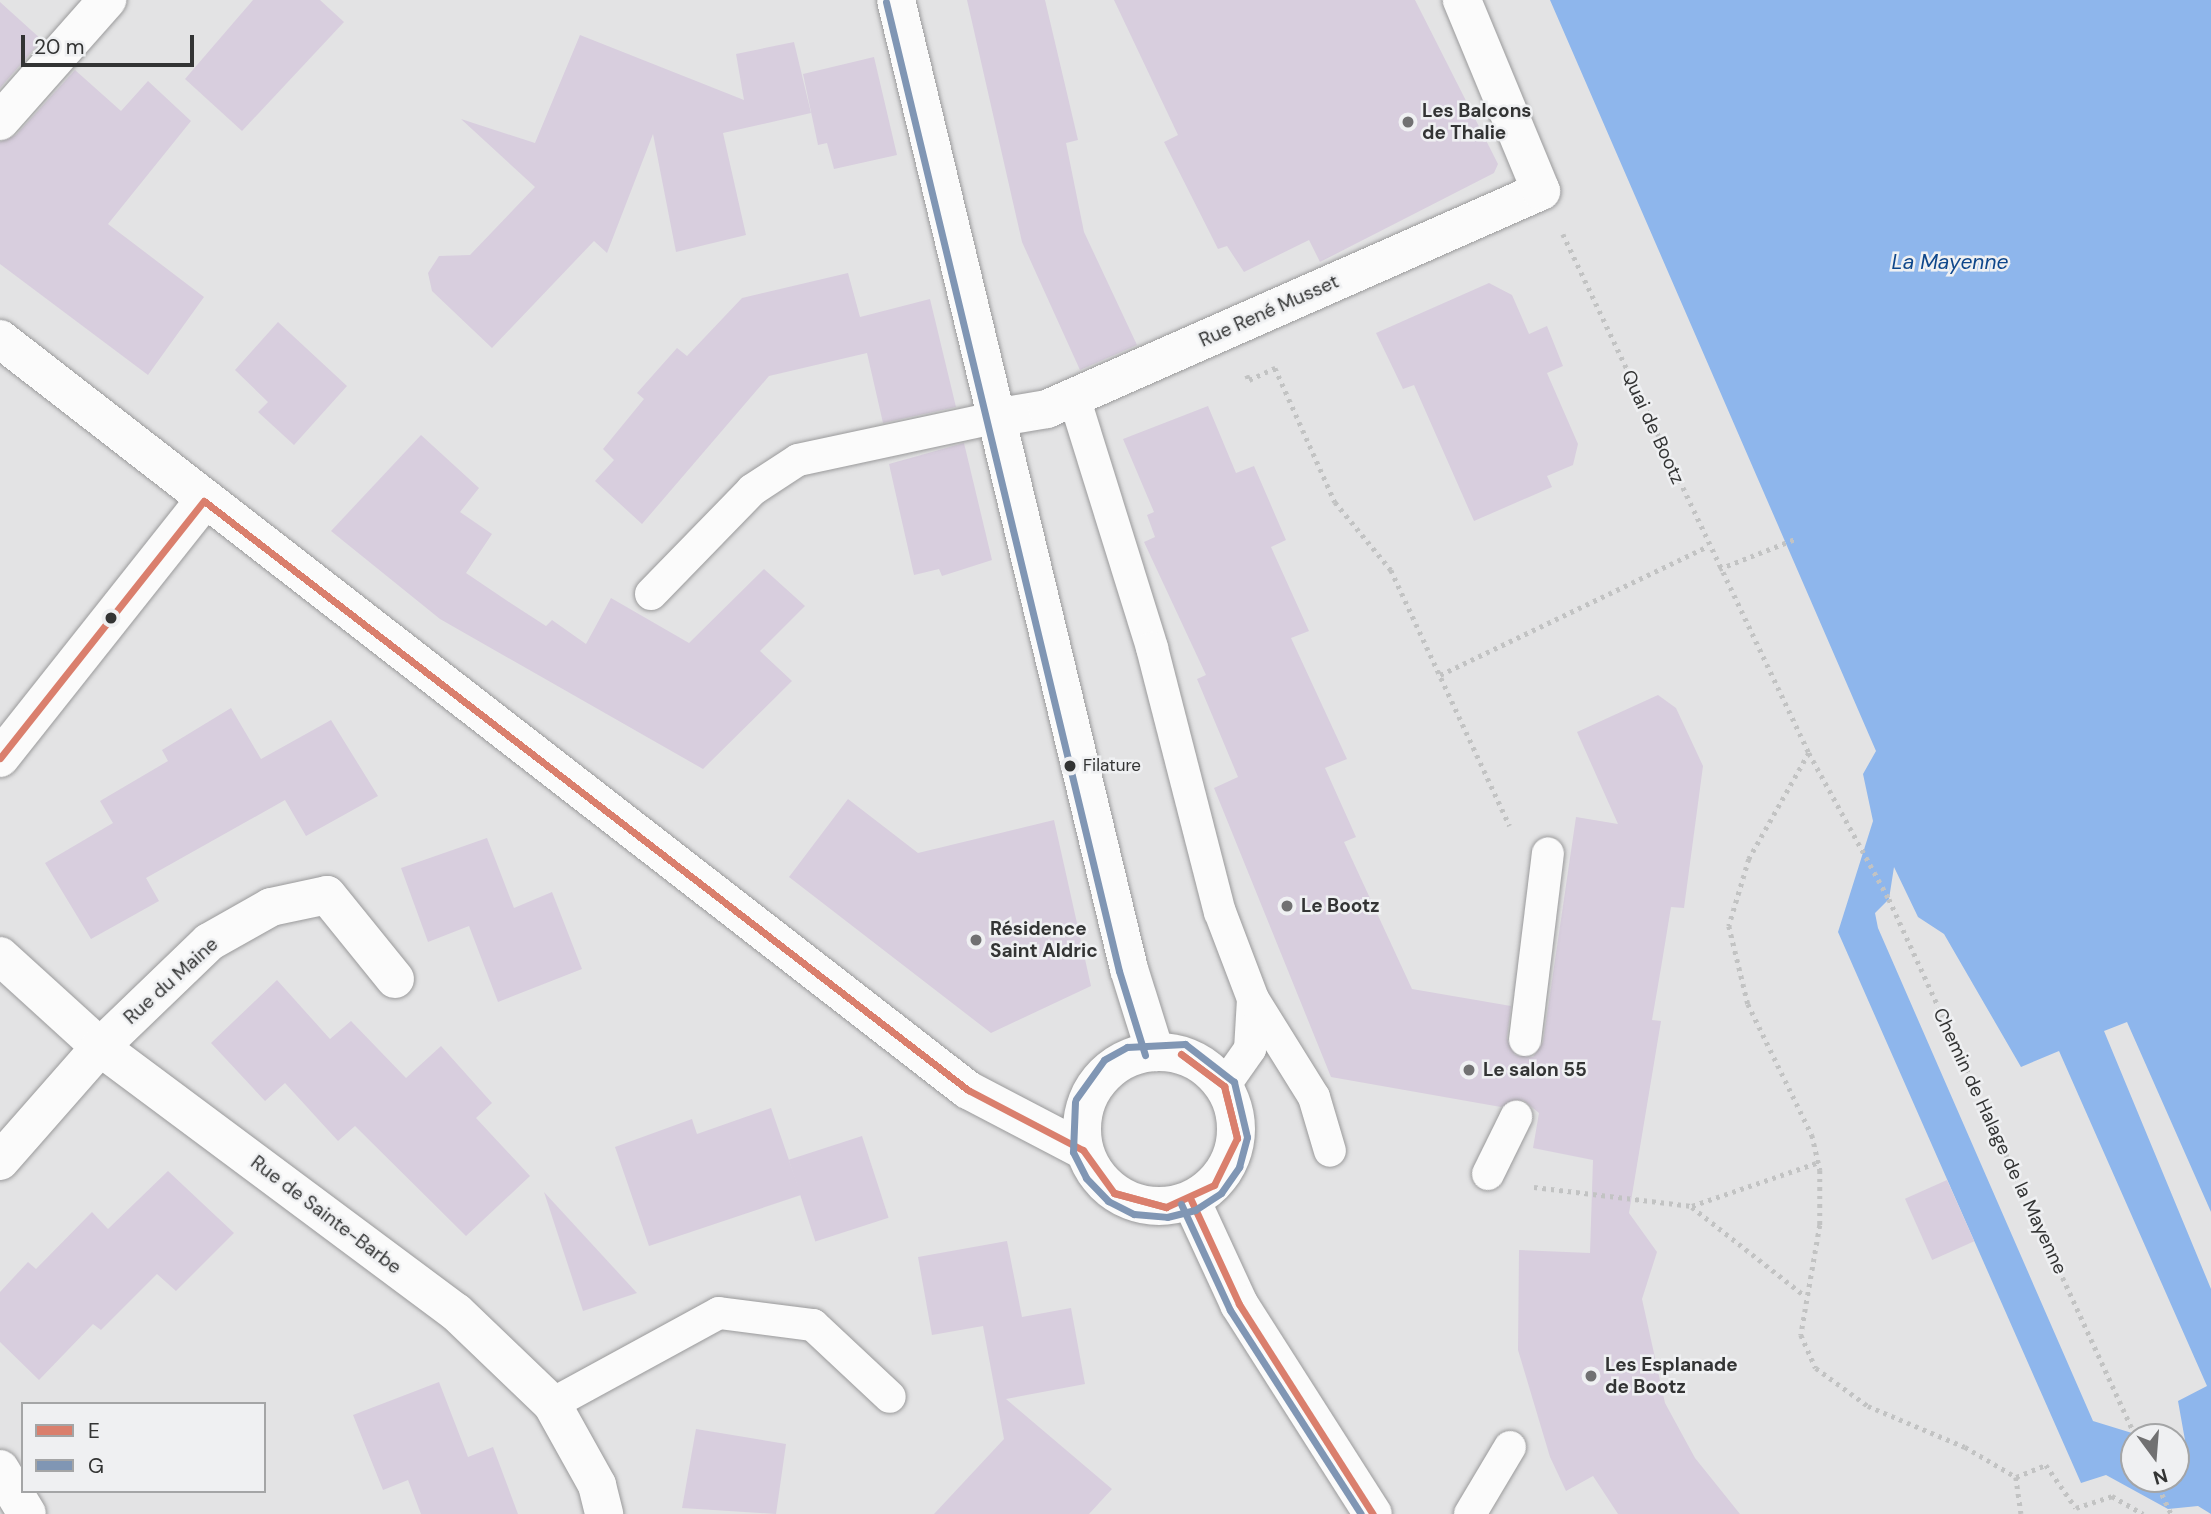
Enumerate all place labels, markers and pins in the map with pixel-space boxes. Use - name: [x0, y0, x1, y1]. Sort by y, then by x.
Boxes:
- place label: Les Balcons de Thalie: [1422, 100, 1531, 144]
- marker: Les Balcons de Thalie: [1400, 114, 1416, 130]
- unlabelled marker: [104, 611, 118, 625]
- place label: Filature: [1083, 756, 1141, 776]
- marker: Filature: [1063, 759, 1077, 773]
- place label: Le Bootz: [1301, 895, 1380, 917]
- marker: Le Bootz: [1279, 898, 1295, 914]
- place label: Résidence Saint Aldric: [990, 918, 1098, 962]
- marker: Résidence Saint Aldric: [968, 932, 984, 948]
- place label: Le salon 55: [1483, 1059, 1587, 1081]
- marker: Le salon 55: [1461, 1062, 1477, 1078]
- place label: Les Esplanade de Bootz: [1605, 1354, 1738, 1398]
- marker: Les Esplanade de Bootz: [1583, 1368, 1599, 1384]

